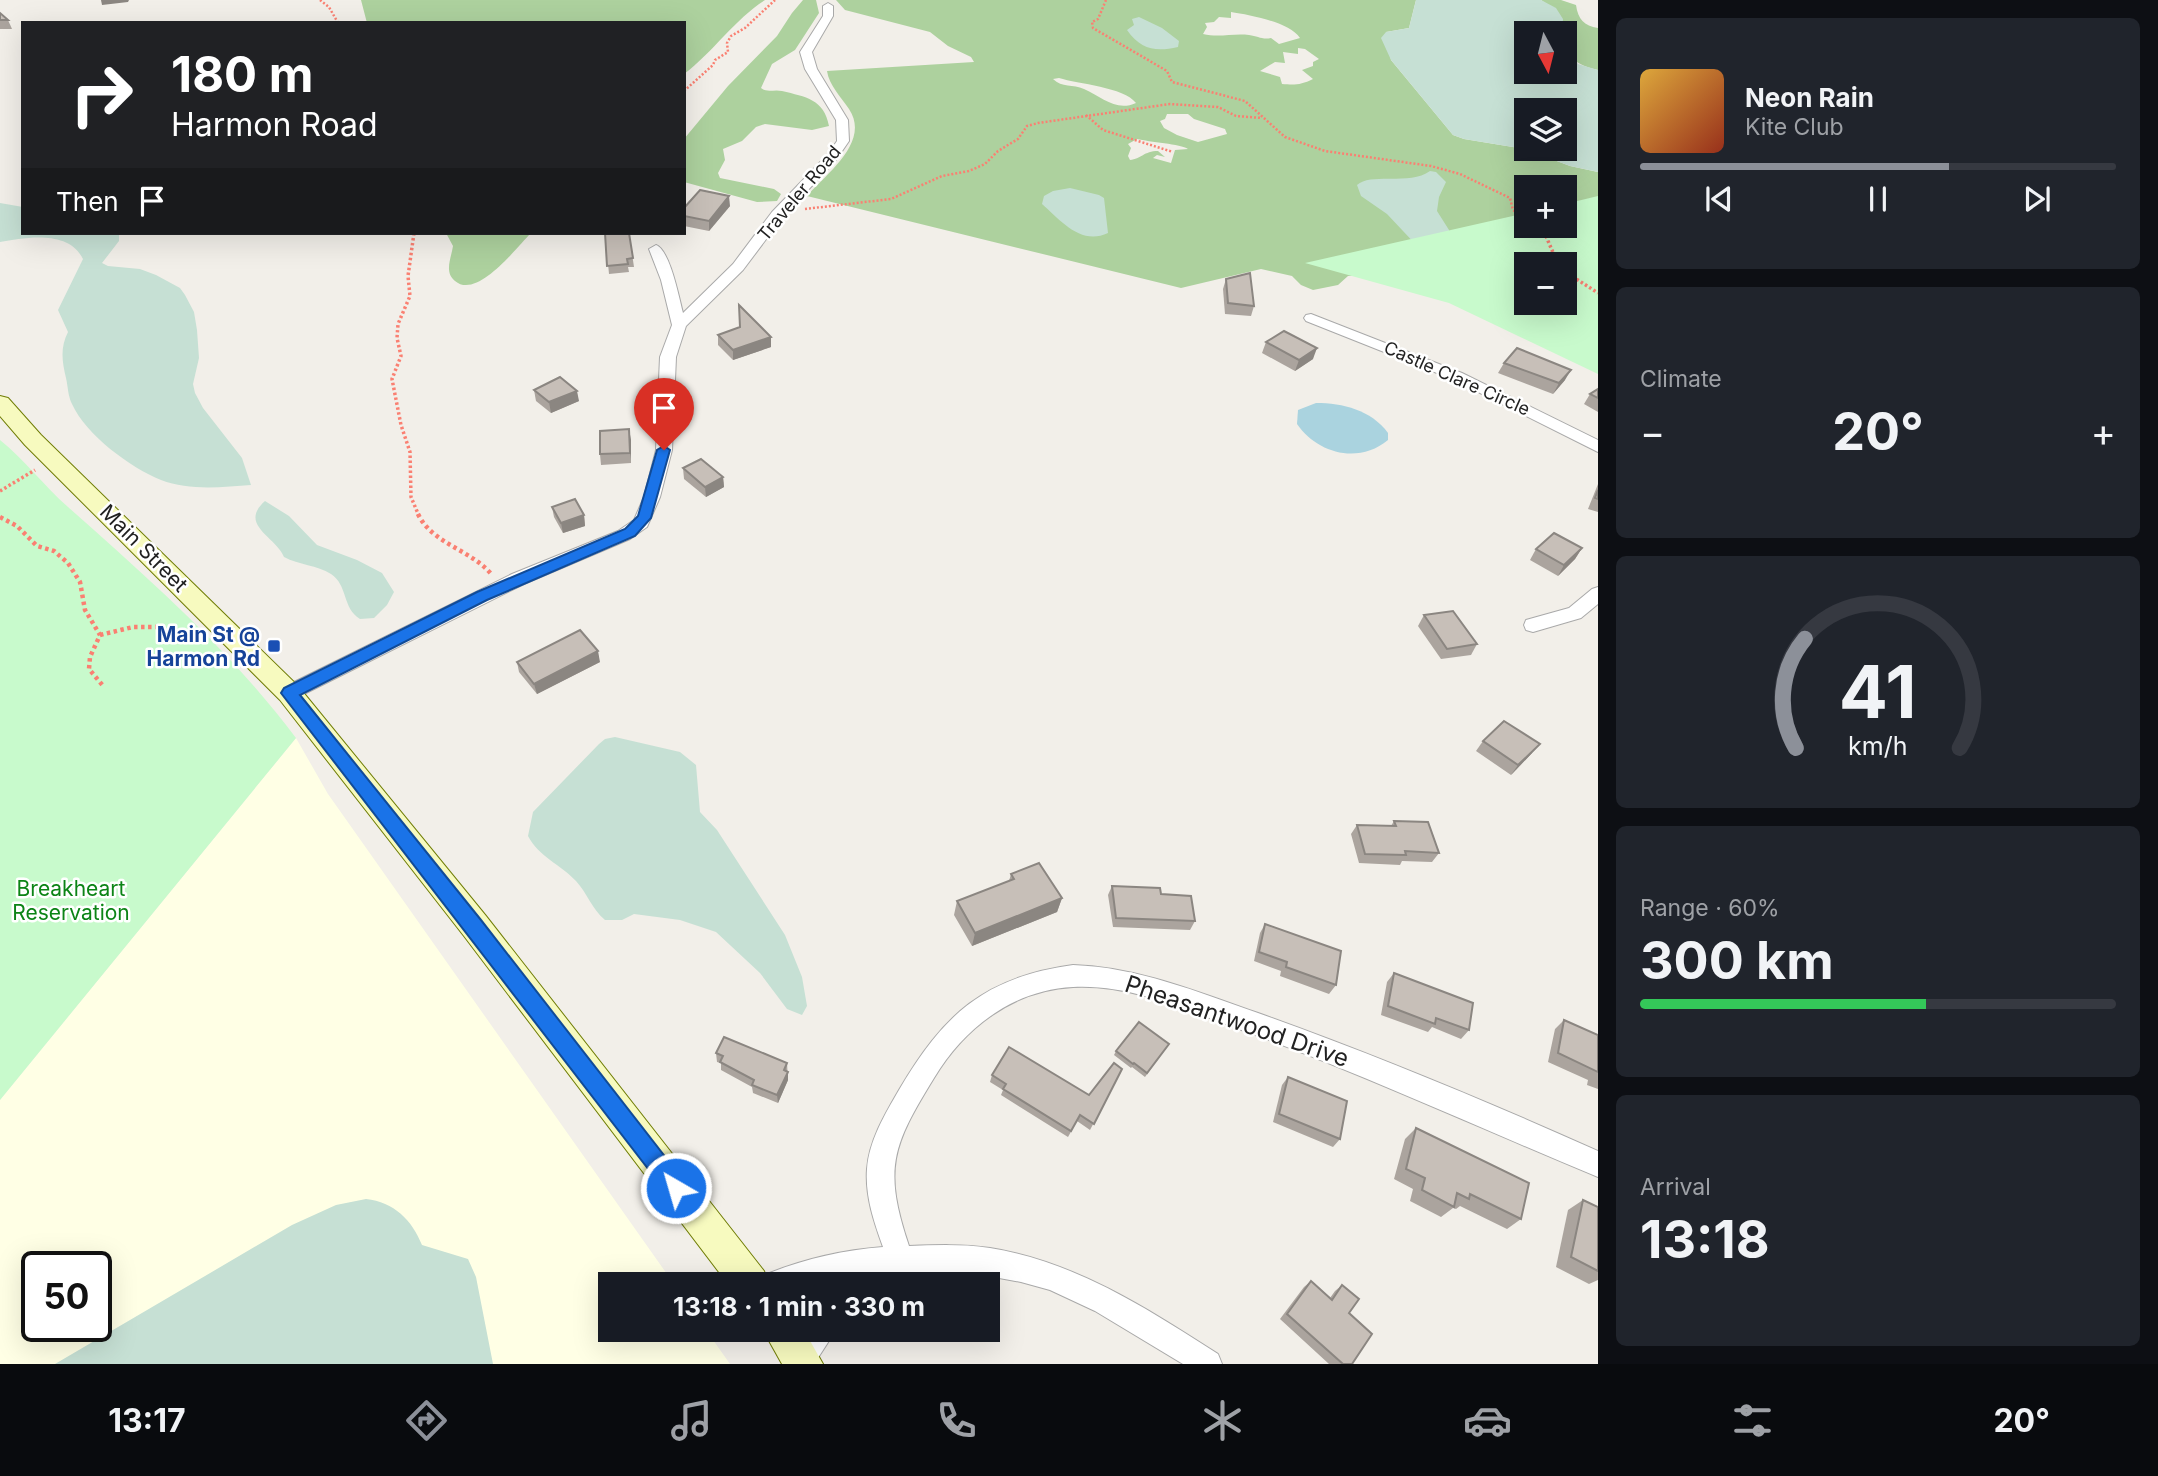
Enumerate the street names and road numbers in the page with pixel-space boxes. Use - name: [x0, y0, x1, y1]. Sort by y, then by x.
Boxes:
- street label: Traveler Road: [753, 141, 845, 245]
- street label: Castle Clare Circle: [1381, 336, 1533, 420]
- street label: Main Street: [95, 499, 193, 597]
- street label: Pheasantwood Drive: [1121, 969, 1353, 1073]

